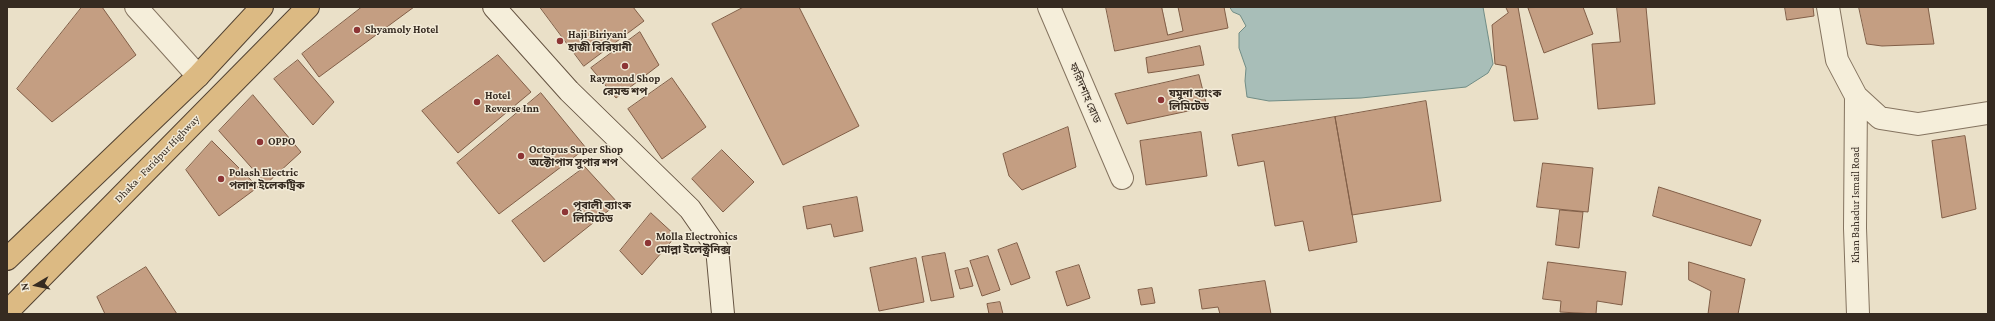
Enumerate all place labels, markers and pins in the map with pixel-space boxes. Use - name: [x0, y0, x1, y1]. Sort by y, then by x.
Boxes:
- place label: Shyamoly Hotel: [365, 23, 438, 37]
- marker: Shyamoly Hotel: [352, 25, 362, 35]
- place label: Haji Biriyani হাজী বিরিয়ানী: [568, 28, 632, 54]
- marker: Haji Biriyani হাজী বিরিয়ানী: [555, 36, 565, 46]
- marker: Raymond Shop রেমন্ড শপ: [620, 61, 630, 71]
- place label: Raymond Shop রেমন্ড শপ: [590, 72, 660, 98]
- place label: যমুনা ব্যাংক লিমিটেড: [1169, 87, 1221, 113]
- place label: Hotel Reverse Inn: [485, 89, 539, 115]
- marker: যমুনা ব্যাংক লিমিটেড: [1156, 95, 1166, 105]
- marker: Hotel Reverse Inn: [472, 97, 482, 107]
- place label: OPPO: [268, 135, 295, 149]
- marker: OPPO: [255, 137, 265, 147]
- place label: Octopus Super Shop অক্টোপাস সুপার শপ: [529, 143, 623, 169]
- marker: Octopus Super Shop অক্টোপাস সুপার শপ: [516, 151, 526, 161]
- place label: Polash Electric পলাশ ইলেকট্রিক: [229, 166, 305, 192]
- marker: Polash Electric পলাশ ইলেকট্রিক: [216, 174, 226, 184]
- place label: পূবালী ব্যাংক লিমিটেড: [573, 199, 631, 225]
- marker: পূবালী ব্যাংক লিমিটেড: [560, 207, 570, 217]
- place label: Molla Electronics মোল্লা ইলেক্ট্রনিক্স: [656, 230, 737, 256]
- marker: Molla Electronics মোল্লা ইলেক্ট্রনিক্স: [643, 238, 653, 248]

